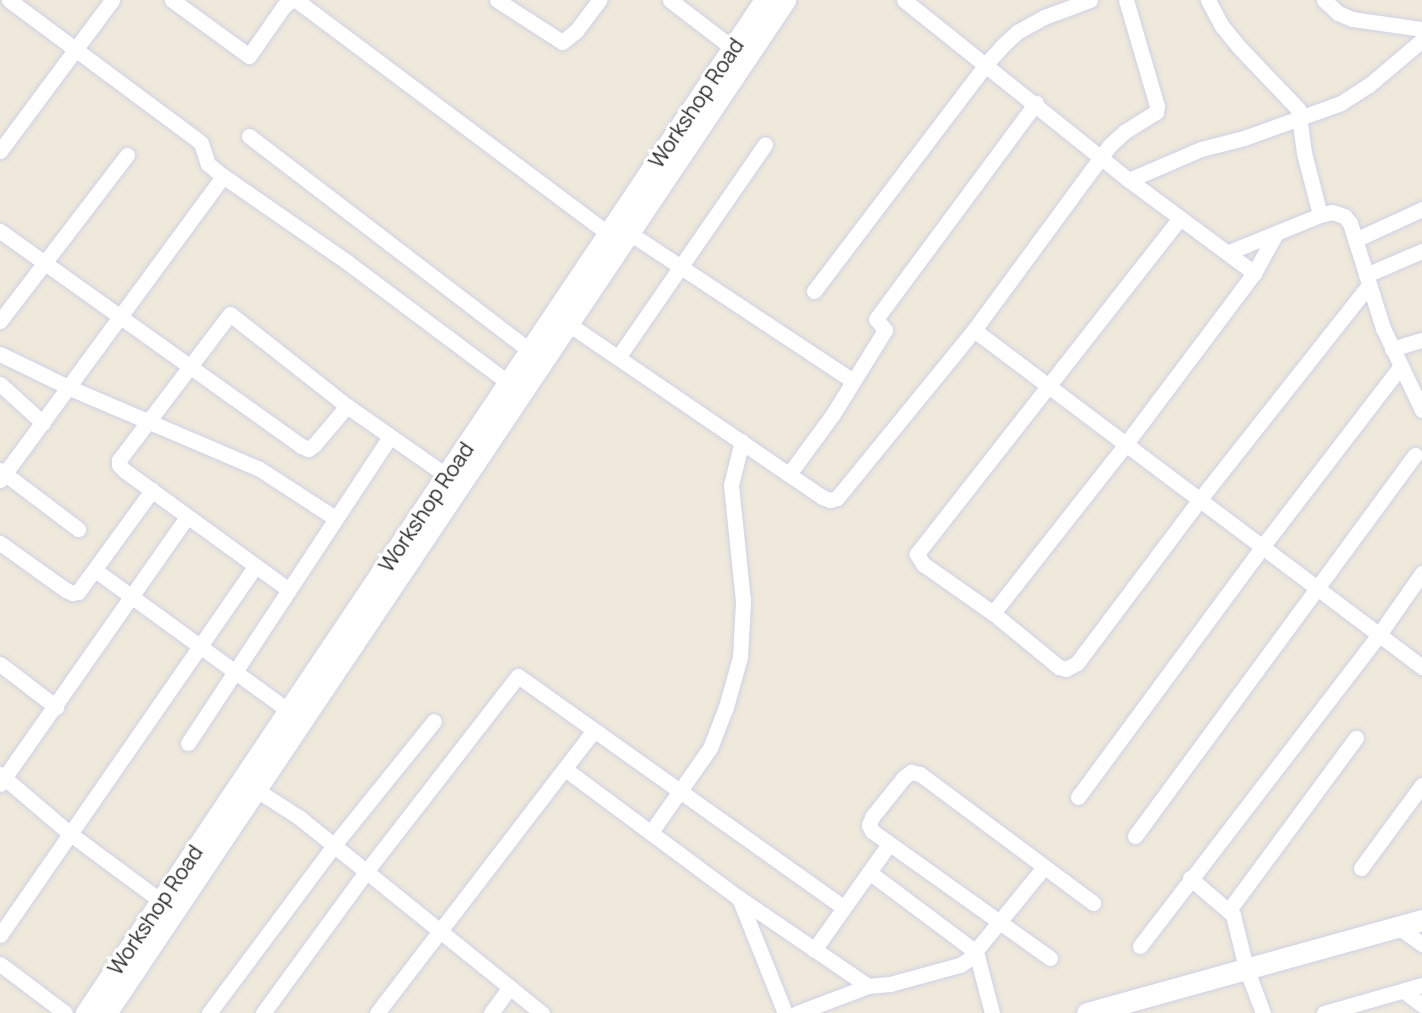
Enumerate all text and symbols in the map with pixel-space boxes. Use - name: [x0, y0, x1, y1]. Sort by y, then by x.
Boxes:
- street label: Workshop Road: [643, 33, 749, 173]
- street label: Workshop Road: [373, 437, 479, 577]
- street label: Workshop Road: [102, 840, 208, 980]

